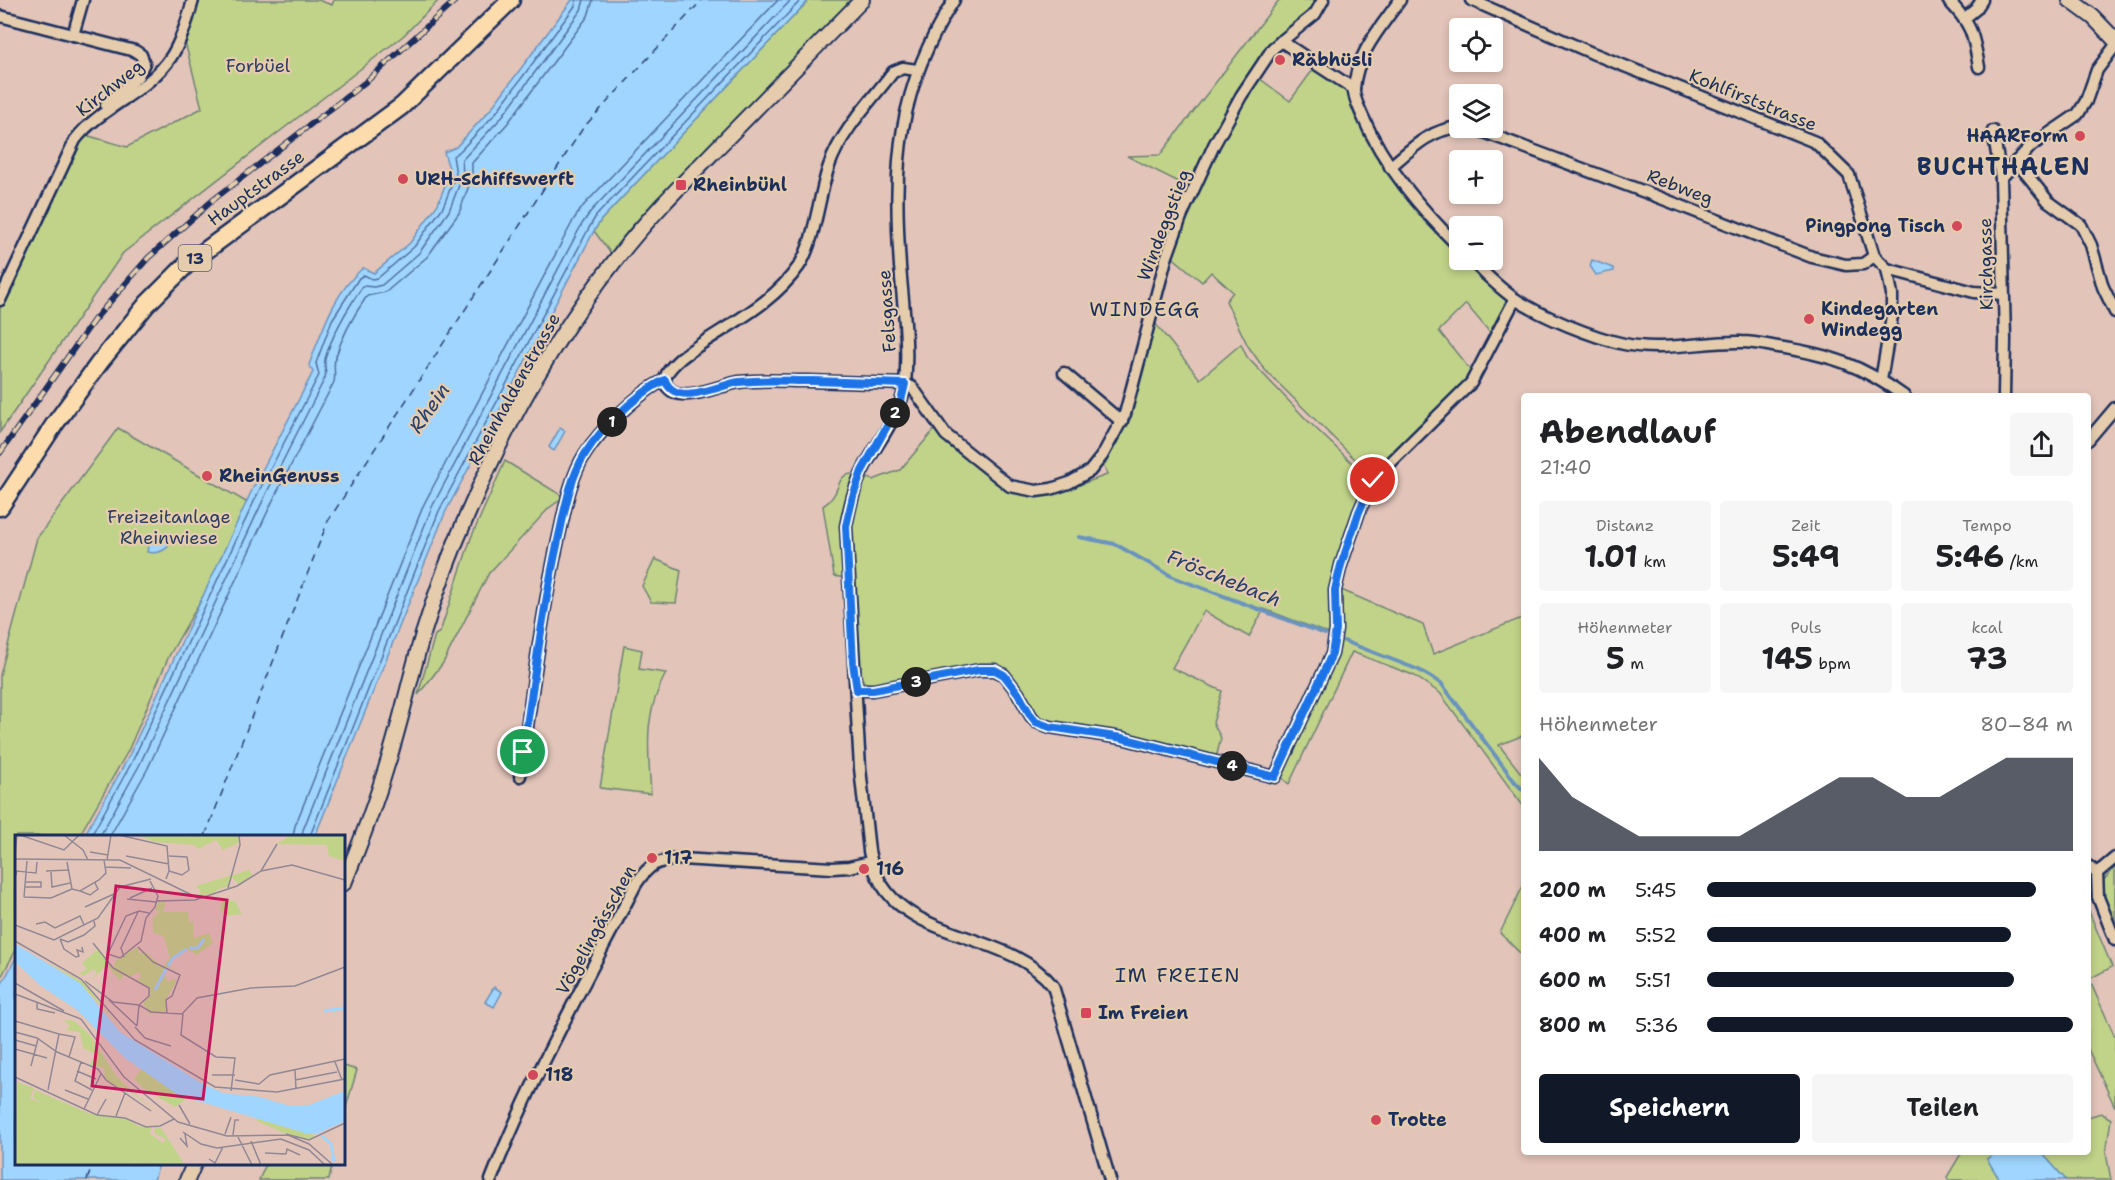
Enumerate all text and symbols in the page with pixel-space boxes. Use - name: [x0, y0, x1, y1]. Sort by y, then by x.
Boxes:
- map controls: [1449, 18, 1503, 270]
- button: locate: [1449, 18, 1503, 72]
- place label: Räbhüsli: [1292, 48, 1373, 72]
- marker: Räbhüsli: [1273, 53, 1287, 67]
- street label: Kirchweg: [71, 54, 149, 122]
- park label: Forbüel: [226, 54, 291, 78]
- street label: Kohlfirststrasse: [1685, 63, 1821, 137]
- button: layers: [1449, 84, 1503, 138]
- place label: HAARForm: [1966, 124, 2069, 148]
- marker: HAARForm: [2073, 129, 2087, 143]
- street label: Hauptstrasse: [203, 145, 309, 231]
- button: +: [1449, 150, 1503, 204]
- district label: BUCHTHALEN: [1917, 151, 2091, 183]
- street label: Rebweg: [1643, 163, 1717, 211]
- street label: Windeggstieg: [1132, 166, 1196, 284]
- place label: URH-Schiffswerft: [415, 167, 574, 191]
- marker: URH-Schiffswerft: [396, 172, 410, 186]
- place label: Rheinbühl: [693, 173, 787, 197]
- marker: Rheinbühl: [674, 178, 688, 192]
- place label: Pingpong Tisch: [1805, 214, 1945, 238]
- button: −: [1449, 216, 1503, 270]
- street label: Kirchgasse: [1973, 217, 1999, 311]
- marker: Pingpong Tisch: [1950, 219, 1964, 233]
- road number: 13: [178, 245, 212, 271]
- street label: Felsgasse: [872, 269, 902, 353]
- district label: WINDEGG: [1089, 296, 1201, 322]
- place label: Kindegarten Windegg: [1821, 297, 1938, 342]
- street label: Rheinhaldenstrasse: [462, 309, 566, 469]
- marker: Kindegarten Windegg: [1802, 312, 1816, 326]
- water label: Rhein: [403, 378, 455, 438]
- pin: 2: [880, 398, 910, 428]
- text: 2: [889, 402, 901, 423]
- pin: 1: [597, 407, 627, 437]
- text: Abendlauf: [1539, 409, 1716, 454]
- text: 1: [608, 411, 616, 432]
- button: share: [2010, 413, 2073, 476]
- pin: [1347, 454, 1398, 505]
- text: 21:40: [1539, 454, 1592, 480]
- icon: check: [1356, 463, 1389, 496]
- place label: RheinGenuss: [219, 464, 339, 488]
- marker: RheinGenuss: [200, 469, 214, 483]
- park label: Freizeitanlage Rheinwiese: [107, 505, 231, 550]
- text: Distanz: [1596, 515, 1654, 536]
- text: Zeit: [1791, 515, 1821, 536]
- text: Tempo: [1962, 515, 2012, 536]
- text: 1.01: [1584, 536, 1638, 577]
- text: 5:49: [1772, 536, 1840, 577]
- text: 5:46: [1936, 536, 2004, 577]
- water label: Fröschebach: [1163, 543, 1285, 613]
- text: km: [1638, 551, 1666, 572]
- text: /km: [2004, 551, 2038, 572]
- text: Höhenmeter: [1577, 617, 1673, 638]
- text: Puls: [1790, 617, 1822, 638]
- text: kcal: [1971, 617, 2003, 638]
- text: 5: [1606, 638, 1625, 679]
- text: 145: [1761, 638, 1813, 679]
- text: 73: [1967, 638, 2007, 679]
- text: m: [1625, 653, 1644, 674]
- text: bpm: [1813, 653, 1851, 674]
- pin: 3: [901, 667, 931, 697]
- text: 3: [910, 671, 922, 692]
- text: Höhenmeter: [1539, 711, 1658, 737]
- text: 80–84 m: [1980, 711, 2073, 737]
- pin: [497, 726, 548, 777]
- icon: arrive: [506, 735, 539, 768]
- pin: 4: [1217, 751, 1247, 781]
- text: 4: [1226, 755, 1238, 776]
- inset map: [15, 835, 345, 1165]
- place label: 117: [664, 846, 693, 870]
- marker: 117: [645, 851, 659, 865]
- place label: 116: [876, 857, 904, 881]
- street label: Vögelingässchen: [550, 861, 642, 999]
- marker: 116: [857, 862, 871, 876]
- text: 200 m: [1539, 877, 1606, 903]
- text: 5:45: [1635, 877, 1676, 903]
- text: 400 m: [1539, 922, 1606, 948]
- text: 5:52: [1635, 922, 1677, 948]
- district label: IM FREIEN: [1115, 962, 1241, 988]
- text: 600 m: [1539, 967, 1606, 993]
- text: 5:51: [1635, 967, 1671, 993]
- place label: Im Freien: [1098, 1001, 1188, 1025]
- marker: Im Freien: [1079, 1006, 1093, 1020]
- text: 800 m: [1539, 1012, 1606, 1038]
- text: 5:36: [1635, 1012, 1678, 1038]
- place label: 118: [545, 1063, 573, 1087]
- marker: 118: [526, 1068, 540, 1082]
- button: Speichern: [1539, 1074, 1800, 1143]
- button: Teilen: [1812, 1074, 2073, 1143]
- place label: Trotte: [1388, 1108, 1447, 1132]
- marker: Trotte: [1369, 1113, 1383, 1127]

